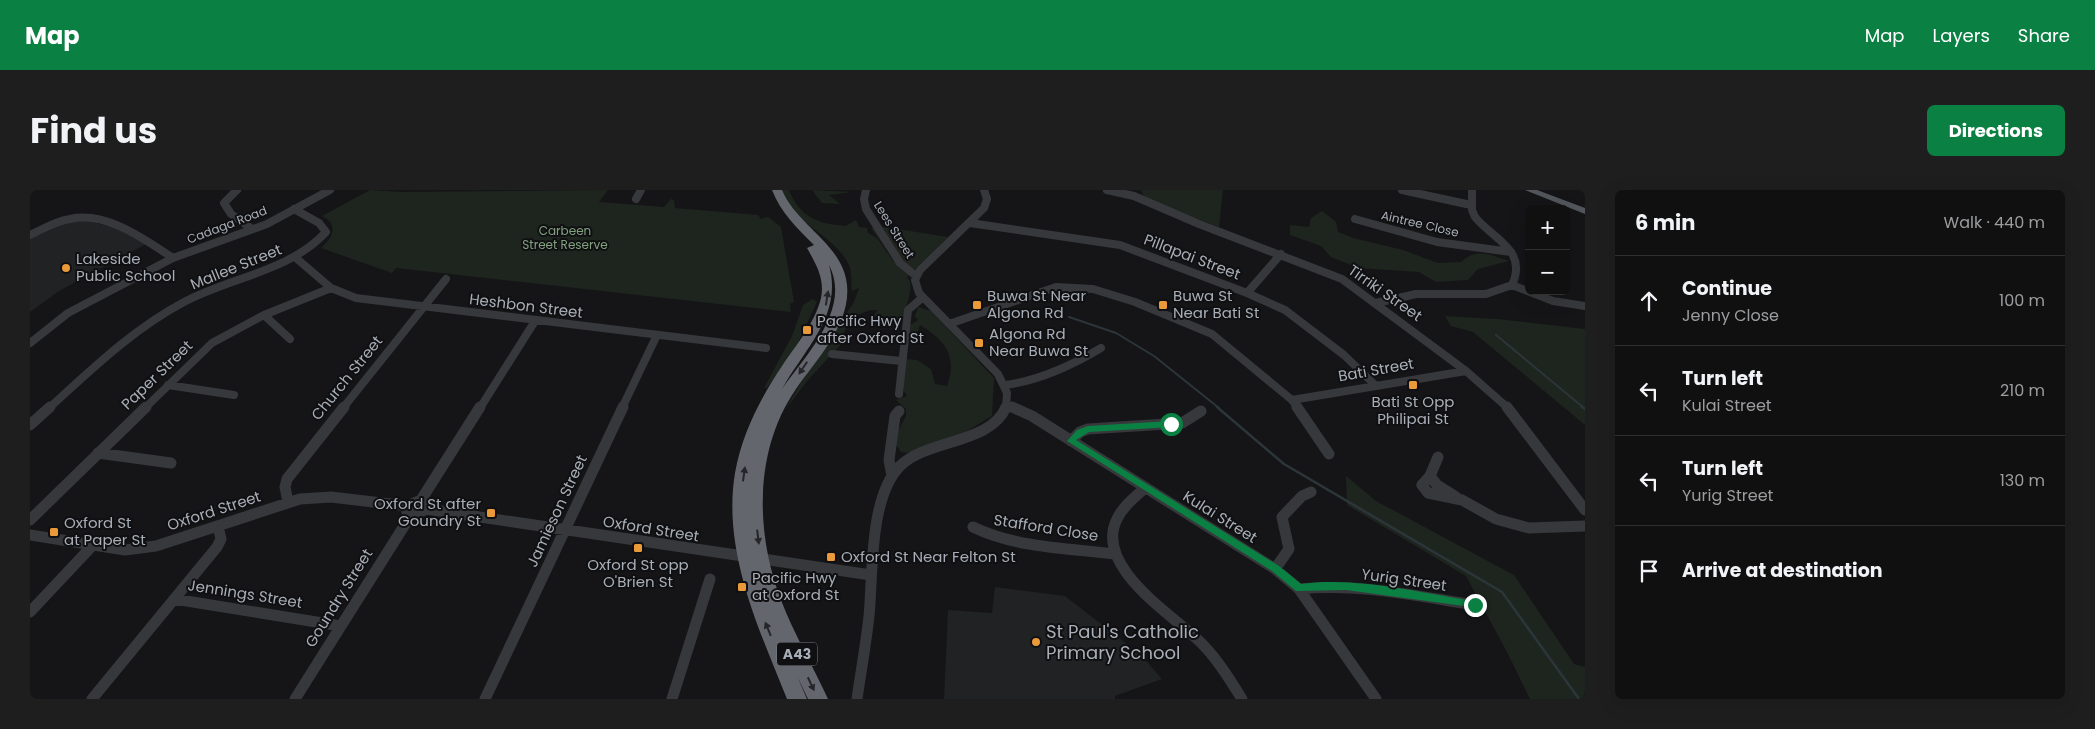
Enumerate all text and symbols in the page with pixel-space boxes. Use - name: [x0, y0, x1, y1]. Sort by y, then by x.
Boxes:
- text: Map: [25, 19, 80, 52]
- text: Map: [1865, 23, 1905, 48]
- text: Layers: [1933, 23, 1990, 48]
- text: Share: [2018, 23, 2070, 48]
- button: Directions: [1927, 105, 2065, 156]
- text: Find us: [30, 106, 157, 155]
- street label: Lees Street: [870, 198, 919, 262]
- street label: Cadaga Road: [184, 202, 269, 248]
- map controls: [1525, 205, 1570, 295]
- button: +: [1525, 205, 1570, 250]
- street label: Aintree Close: [1380, 206, 1461, 241]
- text: 6 min: [1635, 208, 1695, 237]
- text: Walk · 440 m: [1944, 211, 2045, 234]
- park label: Carbeen Street Reserve: [522, 222, 608, 253]
- street label: Pillapai Street: [1141, 228, 1243, 285]
- street label: Mallee Street: [187, 239, 285, 294]
- place label: Lakeside Public School: [76, 248, 175, 286]
- button: −: [1525, 250, 1570, 295]
- street label: Tirriki Street: [1344, 259, 1427, 326]
- marker: Lakeside Public School: [60, 262, 72, 274]
- text: Continue: [1682, 275, 1772, 302]
- place label: Buwa St Near Algona Rd: [987, 285, 1086, 323]
- place label: Buwa St Near Bati St: [1173, 285, 1259, 323]
- icon: ahead: [1635, 287, 1663, 315]
- street label: Heshbon Street: [468, 288, 584, 323]
- one-way arrow: [823, 289, 831, 305]
- text: 100 m: [1999, 289, 2045, 312]
- marker: Buwa St Near Algona Rd: [971, 299, 983, 311]
- marker: Buwa St Near Bati St: [1157, 299, 1169, 311]
- text: Jenny Close: [1682, 304, 1779, 327]
- place label: Pacific Hwy after Oxford St: [817, 310, 924, 348]
- place label: Algona Rd Near Buwa St: [989, 323, 1088, 361]
- marker: Pacific Hwy after Oxford St: [801, 324, 813, 336]
- street label: Church Street: [306, 331, 387, 424]
- street label: Paper Street: [116, 335, 197, 414]
- marker: Algona Rd Near Buwa St: [973, 337, 985, 349]
- street label: Bati Street: [1336, 353, 1415, 386]
- one-way arrow: [798, 361, 808, 374]
- text: Turn left: [1682, 365, 1763, 392]
- icon: left: [1635, 377, 1663, 405]
- marker: Bati St Opp Philipai St: [1407, 379, 1419, 391]
- text: 210 m: [2000, 379, 2045, 402]
- place label: Bati St Opp Philipai St: [1372, 391, 1454, 429]
- text: Kulai Street: [1682, 394, 1772, 417]
- route start: [1160, 413, 1183, 436]
- street label: Jamieson Street: [521, 451, 592, 570]
- text: Turn left: [1682, 455, 1763, 482]
- one-way arrow: [740, 466, 748, 482]
- icon: left: [1635, 467, 1663, 495]
- text: 130 m: [2000, 469, 2045, 492]
- text: Yurig Street: [1682, 484, 1773, 507]
- street label: Kulai Street: [1179, 485, 1261, 548]
- street label: Oxford Street: [164, 486, 263, 536]
- place label: Oxford St after Goundry St: [374, 493, 481, 531]
- marker: Oxford St after Goundry St: [485, 507, 497, 519]
- street label: Stafford Close: [992, 509, 1100, 546]
- street label: Oxford Street: [601, 511, 701, 546]
- place label: Oxford St at Paper St: [64, 512, 146, 550]
- marker: Oxford St at Paper St: [48, 526, 60, 538]
- one-way arrow: [754, 529, 762, 545]
- marker: Oxford St opp O'Brien St: [632, 542, 644, 554]
- street label: Goundry Street: [300, 544, 377, 651]
- place label: Oxford St Near Felton St: [841, 546, 1016, 567]
- marker: Oxford St Near Felton St: [825, 551, 837, 563]
- place label: Oxford St opp O'Brien St: [587, 554, 689, 592]
- icon: arrive: [1635, 557, 1663, 585]
- text: Arrive at destination: [1682, 557, 1883, 584]
- street label: Yurig Street: [1360, 563, 1448, 596]
- place label: Pacific Hwy at Oxford St: [752, 567, 839, 605]
- street label: Jennings Street: [186, 574, 304, 613]
- marker: Pacific Hwy at Oxford St: [736, 581, 748, 593]
- route end: [1464, 594, 1487, 617]
- place label: St Paul's Catholic Primary School: [1046, 619, 1199, 665]
- one-way arrow: [764, 622, 772, 636]
- marker: St Paul's Catholic Primary School: [1030, 636, 1042, 648]
- road number: A43: [777, 642, 817, 666]
- one-way arrow: [807, 677, 816, 692]

